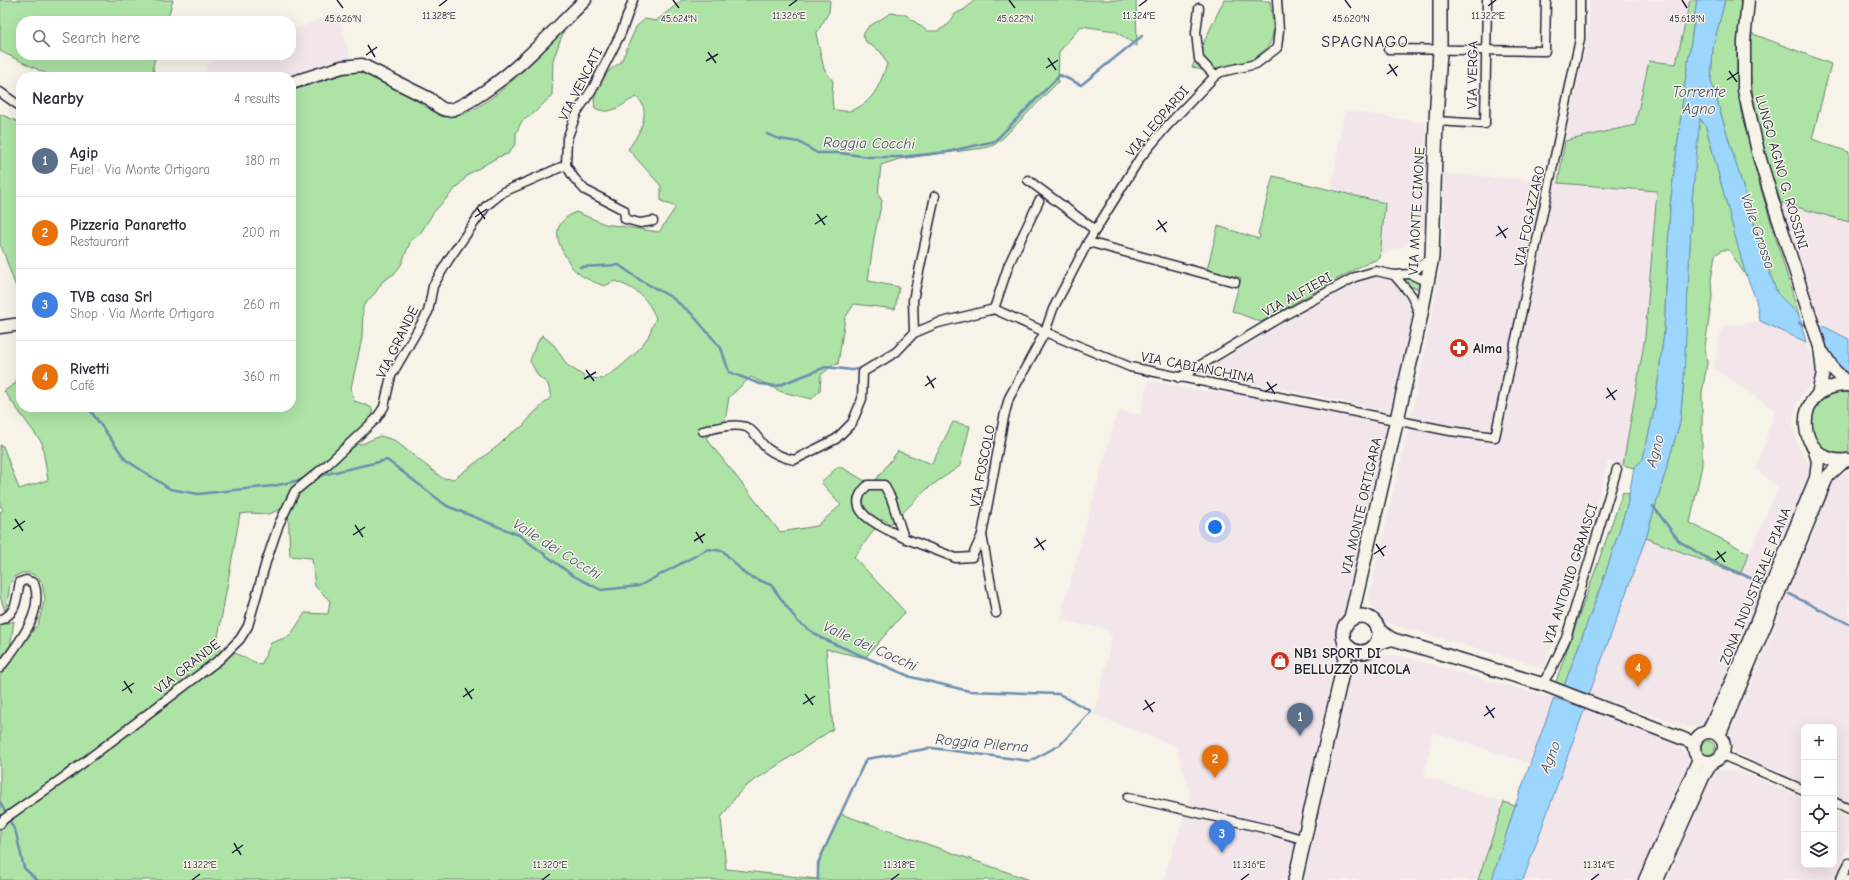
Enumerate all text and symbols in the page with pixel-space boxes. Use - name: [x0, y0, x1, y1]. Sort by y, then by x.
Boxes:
- text: 11.328°E: [422, 10, 456, 22]
- text: 11.326°E: [772, 10, 806, 22]
- text: 11.324°E: [1122, 10, 1156, 22]
- text: 11.322°E: [1471, 10, 1505, 22]
- text: 45.626°N: [325, 13, 361, 25]
- text: 45.624°N: [661, 13, 697, 25]
- text: 45.622°N: [997, 13, 1033, 25]
- text: 45.620°N: [1332, 13, 1370, 25]
- text: 45.618°N: [1669, 13, 1705, 25]
- search box: [16, 16, 296, 60]
- icon: search: [30, 27, 52, 49]
- text: Search here: [62, 29, 140, 47]
- district label: SPAGNAGO: [1321, 33, 1409, 51]
- street label: VIA VERGA: [1463, 41, 1482, 109]
- street label: VIA VENCATI: [555, 45, 606, 123]
- street label: VIA LEOPARDI: [1122, 83, 1193, 160]
- water label: Torrente Agno: [1672, 83, 1726, 118]
- text: Nearby: [32, 89, 83, 108]
- text: 4 results: [234, 91, 280, 106]
- street label: LUNGO AGNO G. ROSSINI: [1751, 93, 1812, 251]
- water label: Roggia Cocchi: [823, 133, 916, 153]
- text: Agip: [70, 144, 98, 162]
- street label: VIA MONTE CIMONE: [1405, 146, 1428, 276]
- text: 1: [42, 153, 48, 168]
- text: 180 m: [245, 153, 280, 168]
- text: Fuel · Via Monte Ortigara: [70, 162, 210, 177]
- street label: VIA FOGAZZARO: [1511, 164, 1548, 268]
- water label: Valle Grossa: [1737, 191, 1779, 271]
- text: Pizzeria Panaretto: [70, 216, 186, 234]
- text: 2: [42, 225, 48, 240]
- text: 200 m: [242, 225, 280, 240]
- text: Restaurant: [70, 234, 129, 249]
- street label: VIA ALFIERI: [1260, 268, 1335, 320]
- text: TVB casa Srl: [70, 288, 152, 306]
- text: 3: [42, 297, 48, 312]
- text: 260 m: [243, 297, 280, 312]
- street label: VIA GRANDE: [373, 303, 422, 381]
- text: Shop · Via Monte Ortigara: [70, 306, 214, 321]
- pharmacy icon: Alma: [1448, 337, 1470, 359]
- place label: Alma: [1473, 340, 1502, 357]
- street label: VIA CABIANCHINA: [1140, 348, 1256, 387]
- text: Rivetti: [70, 360, 109, 378]
- text: 4: [42, 369, 48, 384]
- text: 360 m: [243, 369, 280, 384]
- text: Café: [70, 378, 94, 393]
- street label: VIA FOSCOLO: [966, 424, 999, 509]
- water label: Agno: [1642, 433, 1668, 470]
- street label: VIA MONTE ORTIGARA: [1337, 436, 1386, 576]
- street label: VIA ANTONIO GRAMSCI: [1540, 502, 1601, 647]
- street label: ZONA INDUSTRIALE PIANA: [1716, 505, 1795, 667]
- water label: Valle dei Cocchi: [509, 515, 605, 584]
- your location: [1205, 517, 1225, 537]
- water label: Valle dei Cocchi: [820, 617, 920, 675]
- street label: VIA GRANDE: [151, 635, 224, 697]
- place label: NB1 SPORT DI BELLUZZO NICOLA: [1294, 645, 1410, 678]
- shop icon: NB1 SPORT DI BELLUZZO NICOLA: [1269, 650, 1291, 672]
- pin: 4: [1625, 654, 1651, 687]
- pin: 1: [1287, 703, 1313, 736]
- map controls: [1801, 724, 1837, 868]
- button: +: [1801, 724, 1837, 760]
- water label: Roggia Pilerna: [935, 730, 1030, 756]
- water label: Agno: [1535, 738, 1565, 777]
- pin: 2: [1202, 745, 1228, 778]
- button: −: [1801, 760, 1837, 796]
- button: locate: [1801, 796, 1837, 832]
- pin: 3: [1209, 820, 1235, 853]
- button: layers: [1801, 832, 1837, 868]
- text: 11.322°E: [183, 859, 217, 871]
- text: 11.320°E: [533, 859, 567, 871]
- text: 11.318°E: [883, 859, 915, 871]
- text: 11.316°E: [1233, 859, 1265, 871]
- text: 11.314°E: [1583, 859, 1615, 871]

